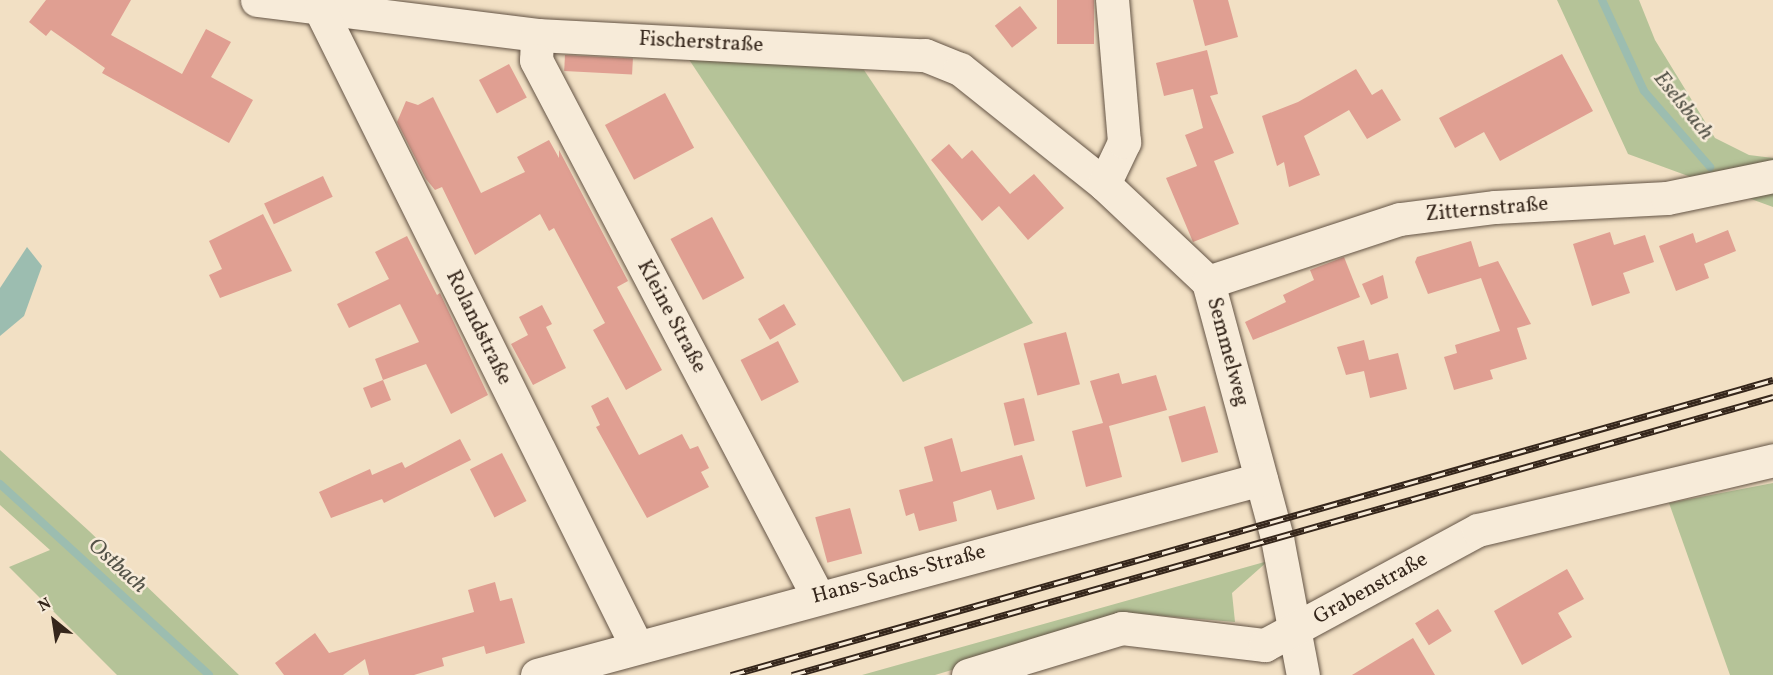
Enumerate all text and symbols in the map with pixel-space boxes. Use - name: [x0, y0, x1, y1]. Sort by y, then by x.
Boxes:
- street label: Fischerstraße: [638, 27, 764, 59]
- water label: Eselsbach: [1647, 66, 1719, 146]
- street label: Zitternstraße: [1424, 192, 1550, 228]
- street label: Kleine Straße: [631, 256, 711, 378]
- street label: Rolandstraße: [439, 267, 517, 389]
- street label: Semmelweg: [1200, 295, 1254, 409]
- water label: Ostbach: [82, 533, 152, 599]
- street label: Hans-Sachs-Straße: [810, 540, 988, 610]
- street label: Grabenstraße: [1309, 547, 1433, 631]
- north arrow: [24, 591, 84, 651]
- text: N: [34, 593, 56, 618]

